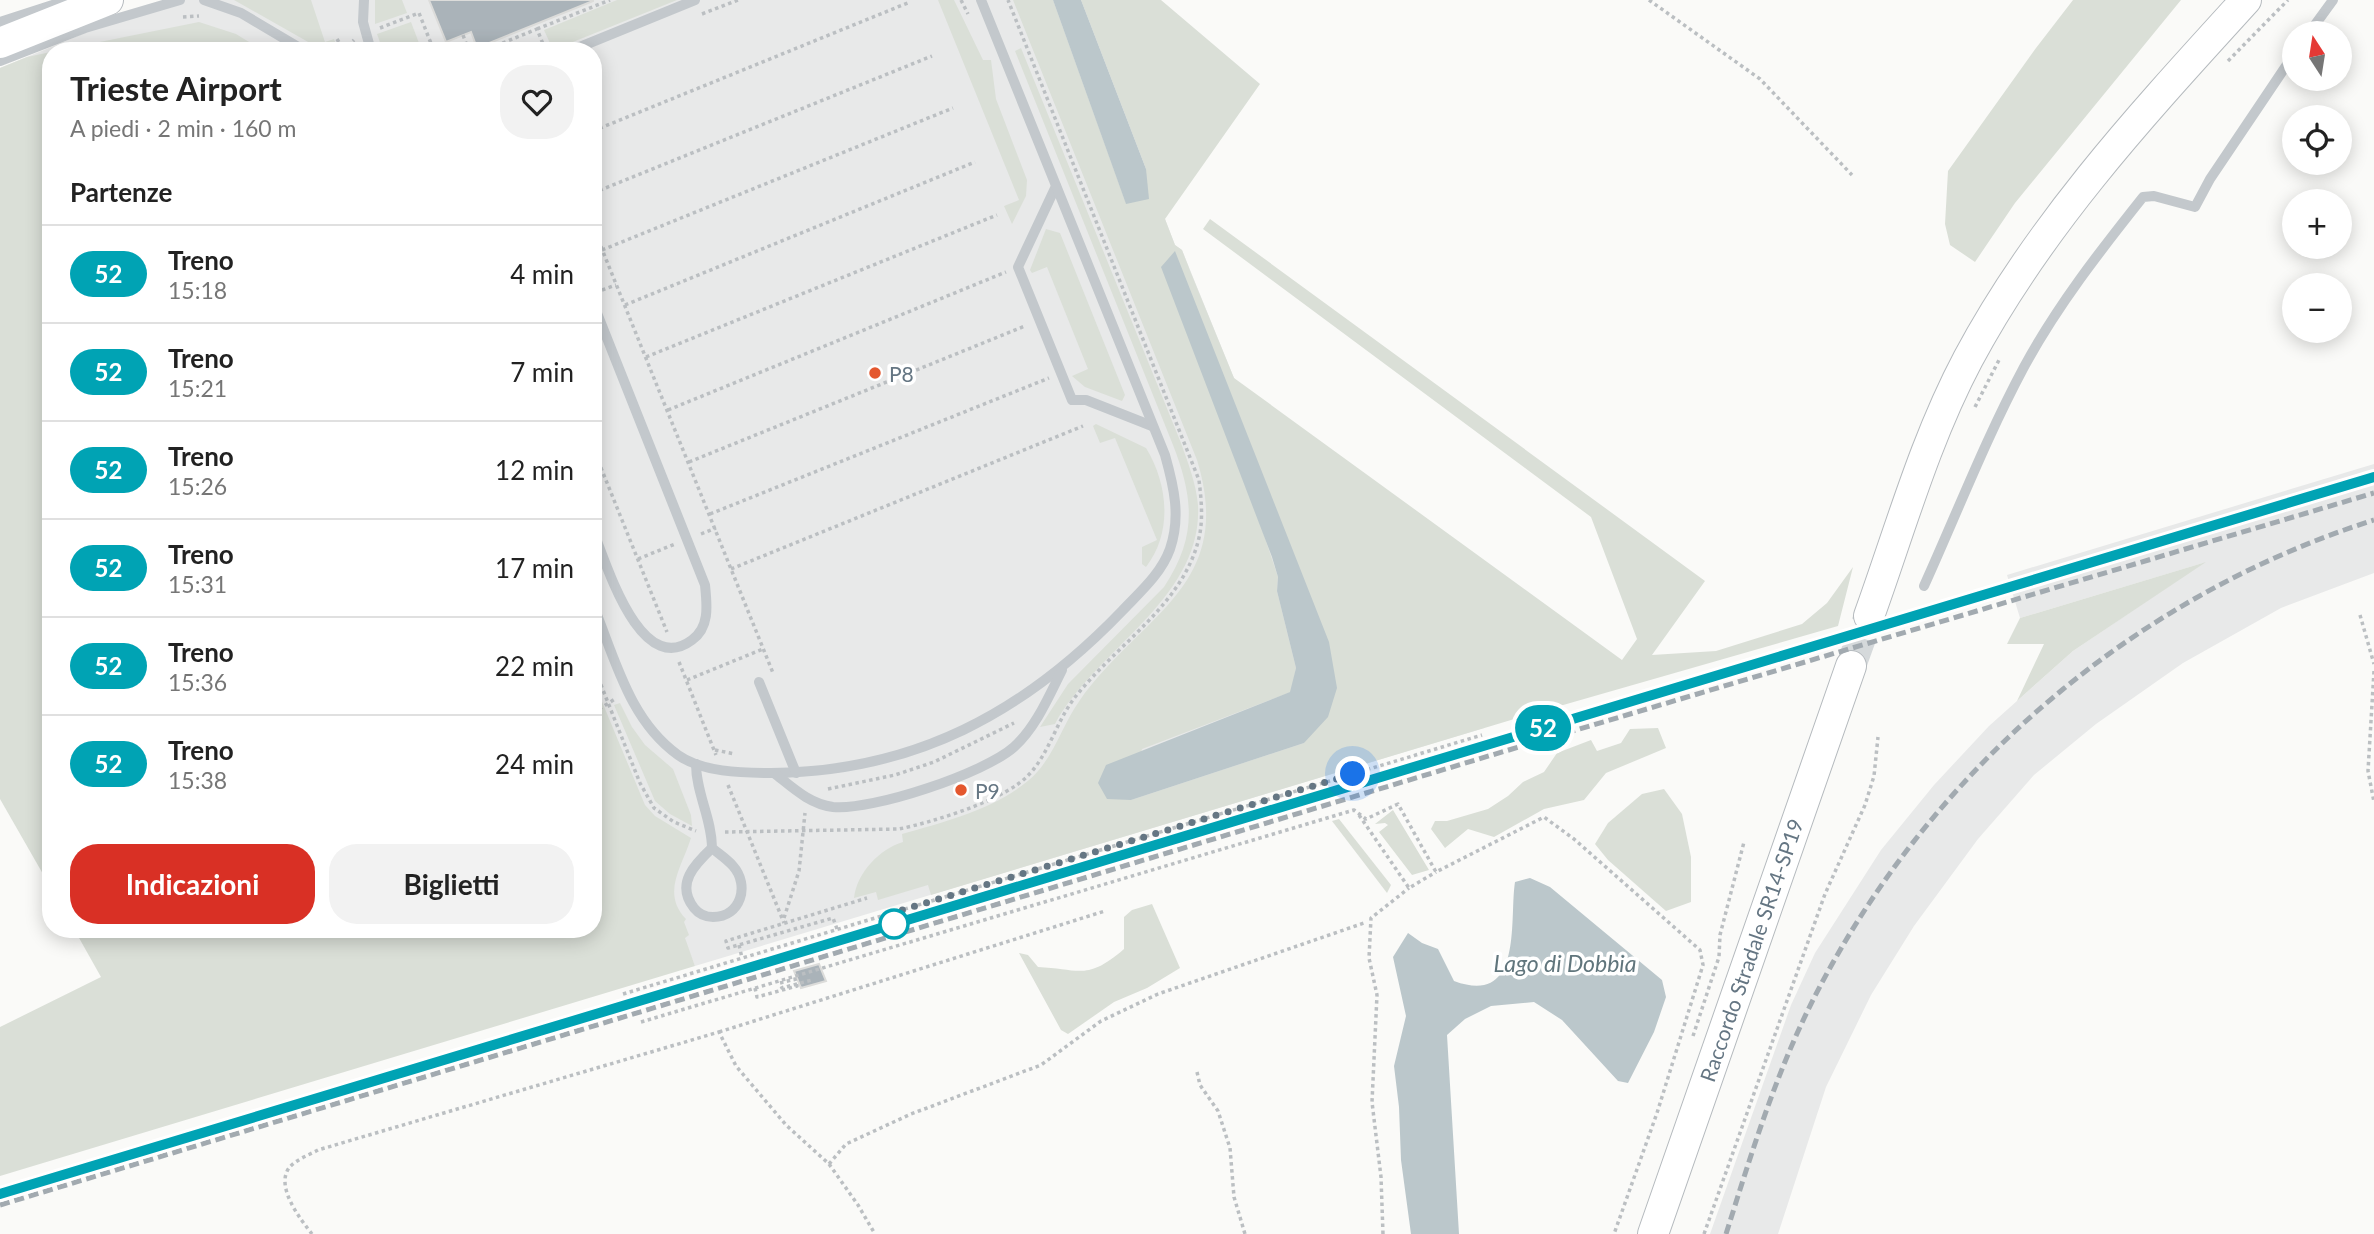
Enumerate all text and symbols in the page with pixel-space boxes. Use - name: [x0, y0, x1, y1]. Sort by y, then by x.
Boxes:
- north arrow: [2282, 21, 2352, 91]
- map controls: [2282, 21, 2352, 343]
- button: heart: [500, 65, 574, 139]
- text: Trieste Airport: [70, 68, 282, 108]
- button: locate: [2282, 105, 2352, 175]
- text: A piedi · 2 min · 160 m: [70, 114, 296, 142]
- text: Partenze: [70, 176, 172, 208]
- button: +: [2282, 189, 2352, 259]
- text: Treno: [168, 244, 234, 276]
- text: 4 min: [510, 258, 574, 290]
- text: 52: [95, 259, 122, 288]
- button: −: [2282, 273, 2352, 343]
- text: 15:18: [168, 276, 227, 304]
- text: Treno: [168, 342, 234, 374]
- text: 7 min: [510, 356, 574, 388]
- text: 52: [95, 357, 122, 386]
- place label: P8: [889, 361, 914, 386]
- marker: P8: [867, 365, 883, 381]
- text: 15:21: [168, 374, 227, 402]
- text: Treno: [168, 440, 234, 472]
- text: 12 min: [495, 454, 574, 486]
- text: 52: [95, 455, 122, 484]
- text: 15:26: [168, 472, 227, 500]
- text: Treno: [168, 538, 234, 570]
- text: 17 min: [495, 552, 574, 584]
- text: 52: [95, 553, 122, 582]
- text: 15:31: [168, 570, 227, 598]
- text: Treno: [168, 636, 234, 668]
- text: 22 min: [495, 650, 574, 682]
- text: 52: [95, 651, 122, 680]
- text: 15:36: [168, 668, 227, 696]
- line badge: 52: [1512, 705, 1574, 751]
- text: 52: [1529, 713, 1557, 742]
- text: Treno: [168, 734, 234, 766]
- text: 24 min: [495, 748, 574, 780]
- text: 52: [95, 749, 122, 778]
- your location: [1335, 756, 1370, 791]
- text: 15:38: [168, 766, 227, 794]
- place label: P9: [975, 778, 1000, 803]
- marker: P9: [953, 782, 969, 798]
- street label: Raccordo Stradale SR14-SP19: [1694, 815, 1808, 1085]
- button: Indicazioni: [70, 844, 315, 924]
- button: Biglietti: [329, 844, 574, 924]
- unlabelled marker: [879, 909, 909, 939]
- water label: Lago di Dobbia: [1494, 949, 1636, 977]

